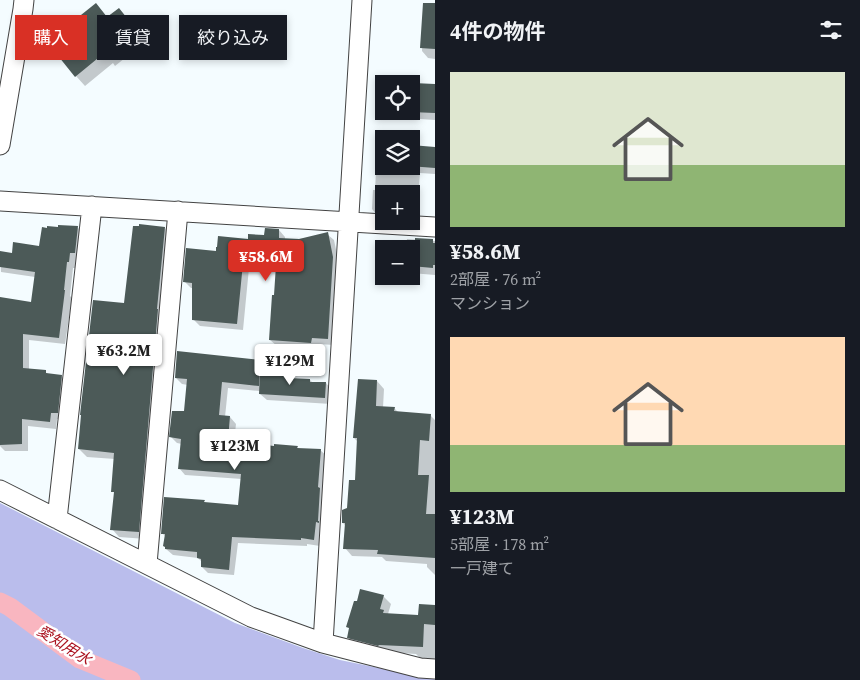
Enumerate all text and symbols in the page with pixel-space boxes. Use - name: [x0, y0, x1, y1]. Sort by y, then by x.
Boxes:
- chip: 購入: [15, 15, 87, 60]
- chip: 賃貸: [97, 15, 169, 60]
- chip: 絞り込み: [179, 15, 287, 60]
- icon: filters: [817, 16, 845, 44]
- text: 4件の物件: [450, 17, 545, 46]
- map controls: [375, 75, 420, 285]
- button: locate: [375, 75, 420, 120]
- icon: home: [603, 104, 693, 194]
- button: layers: [375, 130, 420, 175]
- button: +: [375, 185, 420, 230]
- text: ¥58.6M: [450, 237, 521, 266]
- pin: ¥58.6M: [225, 240, 307, 282]
- button: −: [375, 240, 420, 285]
- text: ¥58.6M: [239, 245, 293, 267]
- text: 2部屋 · 76 m²: [450, 268, 541, 290]
- text: マンション: [450, 292, 530, 314]
- pin: ¥63.2M: [83, 334, 165, 376]
- text: ¥63.2M: [97, 339, 151, 361]
- pin: ¥129M: [255, 344, 325, 386]
- text: ¥129M: [265, 349, 315, 371]
- icon: home: [603, 369, 693, 459]
- pin: ¥123M: [200, 428, 270, 471]
- text: ¥123M: [210, 434, 260, 456]
- text: ¥123M: [450, 502, 514, 531]
- text: 5部屋 · 178 m²: [450, 533, 549, 555]
- text: 一戸建て: [450, 557, 514, 579]
- water label: 愛知用水: [33, 620, 97, 670]

